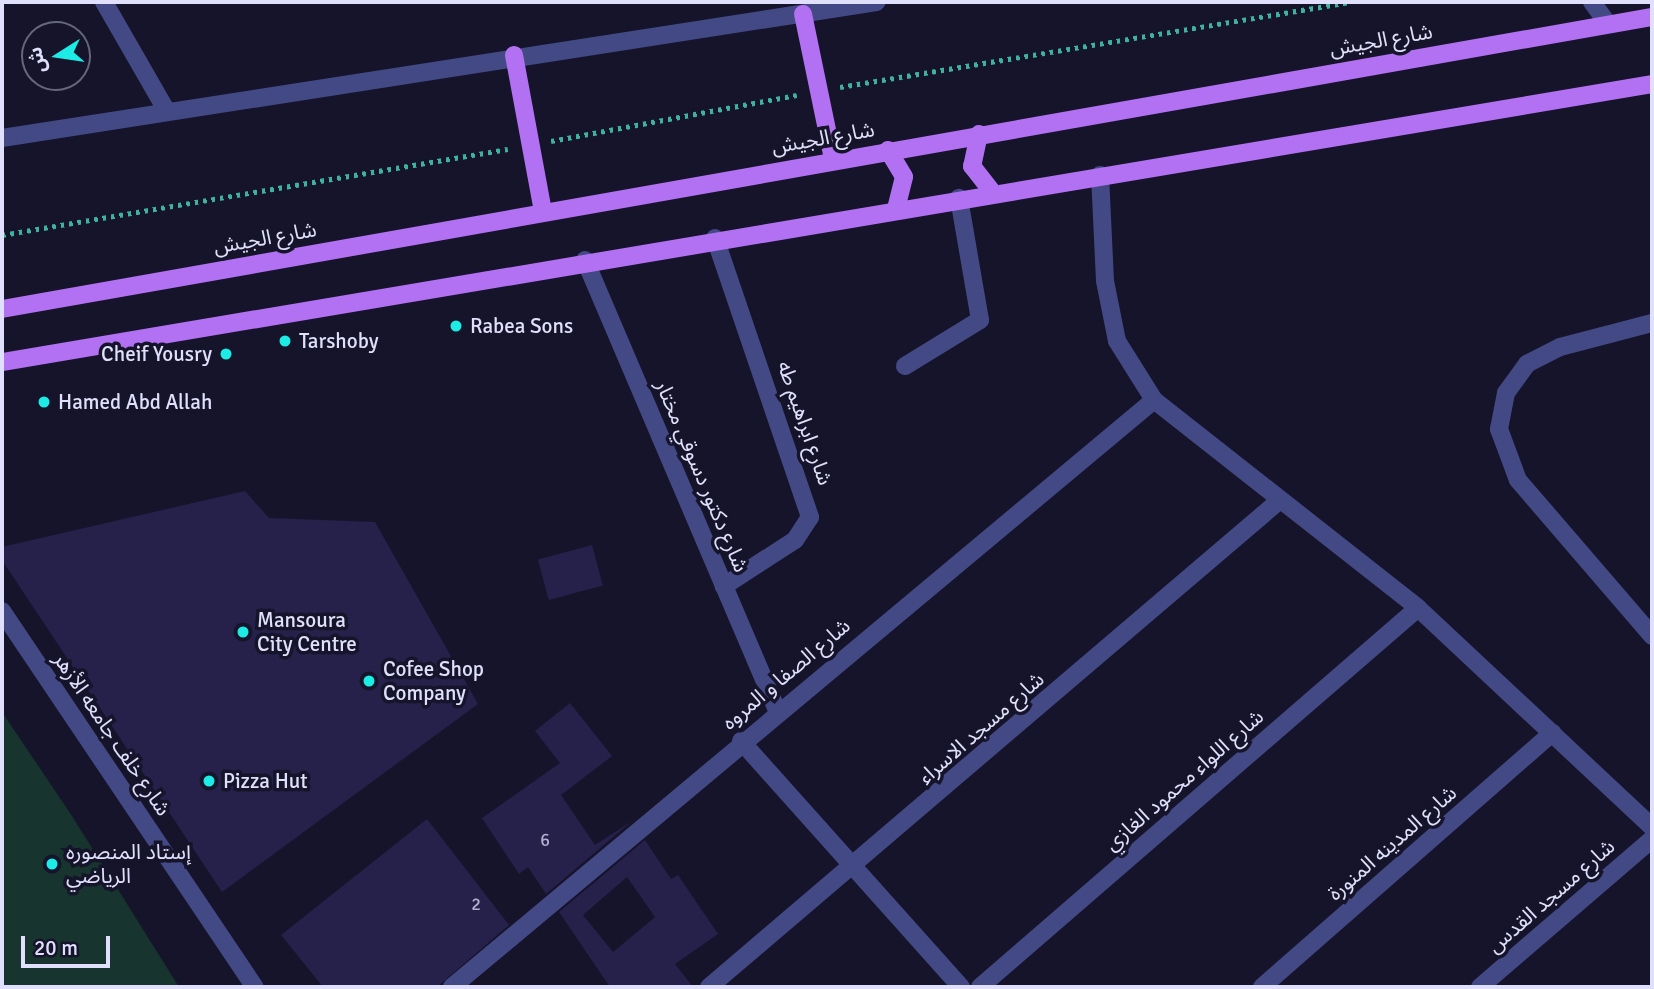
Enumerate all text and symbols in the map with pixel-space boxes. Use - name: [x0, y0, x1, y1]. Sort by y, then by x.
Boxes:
- street label: شارع الجيش: [1328, 19, 1434, 61]
- north arrow: [21, 21, 91, 91]
- text: ش: [23, 45, 52, 75]
- street label: شارع الجيش: [770, 117, 876, 159]
- street label: شارع الجيش: [212, 217, 318, 259]
- place label: Rabea Sons: [470, 313, 573, 339]
- marker: Rabea Sons: [448, 318, 464, 334]
- place label: Tarshoby: [299, 328, 379, 354]
- marker: Tarshoby: [277, 333, 293, 349]
- place label: Cheif Yousry: [101, 341, 212, 367]
- marker: Cheif Yousry: [218, 346, 234, 362]
- street label: شارع ابراهيم طه: [772, 358, 838, 488]
- street label: شارع دكتور دسوقي مختار: [650, 376, 754, 576]
- place label: Hamed Abd Allah: [58, 389, 212, 415]
- marker: Hamed Abd Allah: [36, 394, 52, 410]
- place label: Mansoura City Centre: [257, 607, 357, 657]
- street label: شارع الصفا و المروه: [717, 613, 855, 735]
- marker: Mansoura City Centre: [235, 624, 251, 640]
- street label: شارع خلف جامعه الأزهر: [48, 648, 176, 820]
- place label: Cofee Shop Company: [383, 656, 484, 706]
- street label: شارع مسجد الاسراء: [913, 666, 1049, 790]
- marker: Cofee Shop Company: [361, 673, 377, 689]
- street label: شارع اللواء محمود الغازي: [1099, 704, 1269, 856]
- place label: Pizza Hut: [223, 768, 308, 794]
- marker: Pizza Hut: [201, 773, 217, 789]
- street label: شارع المدينه المنورة: [1322, 780, 1462, 906]
- house number: 6: [540, 829, 550, 851]
- street label: شارع مسجد القدس: [1482, 834, 1620, 958]
- place label: إستاد المنصوره الرياضي: [66, 839, 191, 889]
- marker: إستاد المنصوره الرياضي: [44, 856, 60, 872]
- house number: 2: [471, 893, 481, 915]
- scale bar: [24, 922, 114, 966]
- text: 20 m: [34, 935, 78, 961]

